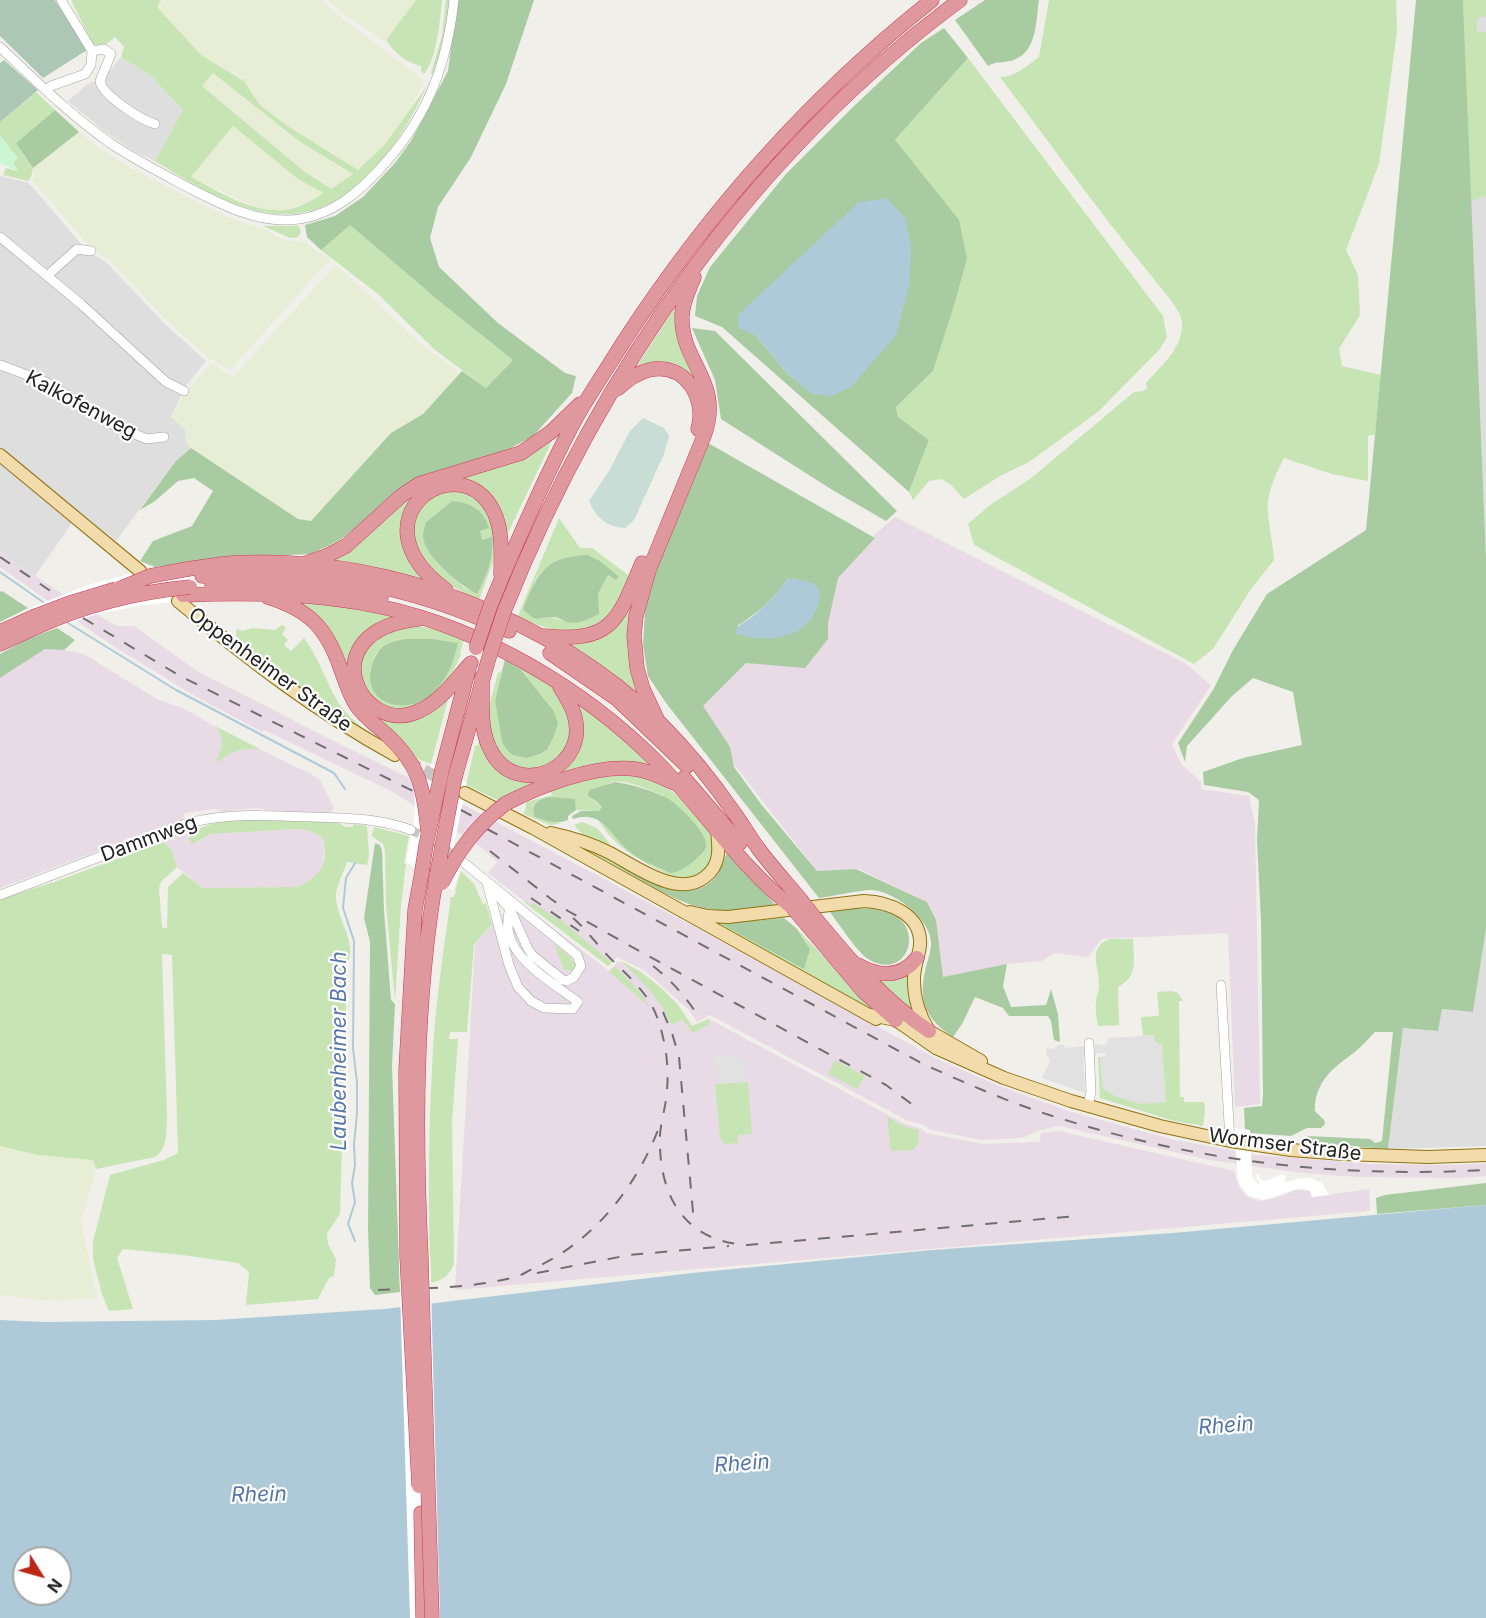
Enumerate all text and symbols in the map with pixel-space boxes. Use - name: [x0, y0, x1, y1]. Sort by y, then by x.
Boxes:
- street label: Kalkofenweg: [21, 366, 141, 444]
- street label: Oppenheimer Straße: [184, 603, 356, 737]
- street label: Dammweg: [98, 811, 200, 867]
- water label: Laubenheimer Bach: [327, 951, 353, 1151]
- street label: Wormser Straße: [1207, 1124, 1363, 1166]
- water label: Rhein: [1197, 1411, 1255, 1441]
- water label: Rhein: [713, 1449, 771, 1479]
- water label: Rhein: [231, 1482, 287, 1508]
- north arrow: [12, 1546, 72, 1606]
- text: N: [43, 1575, 66, 1597]

